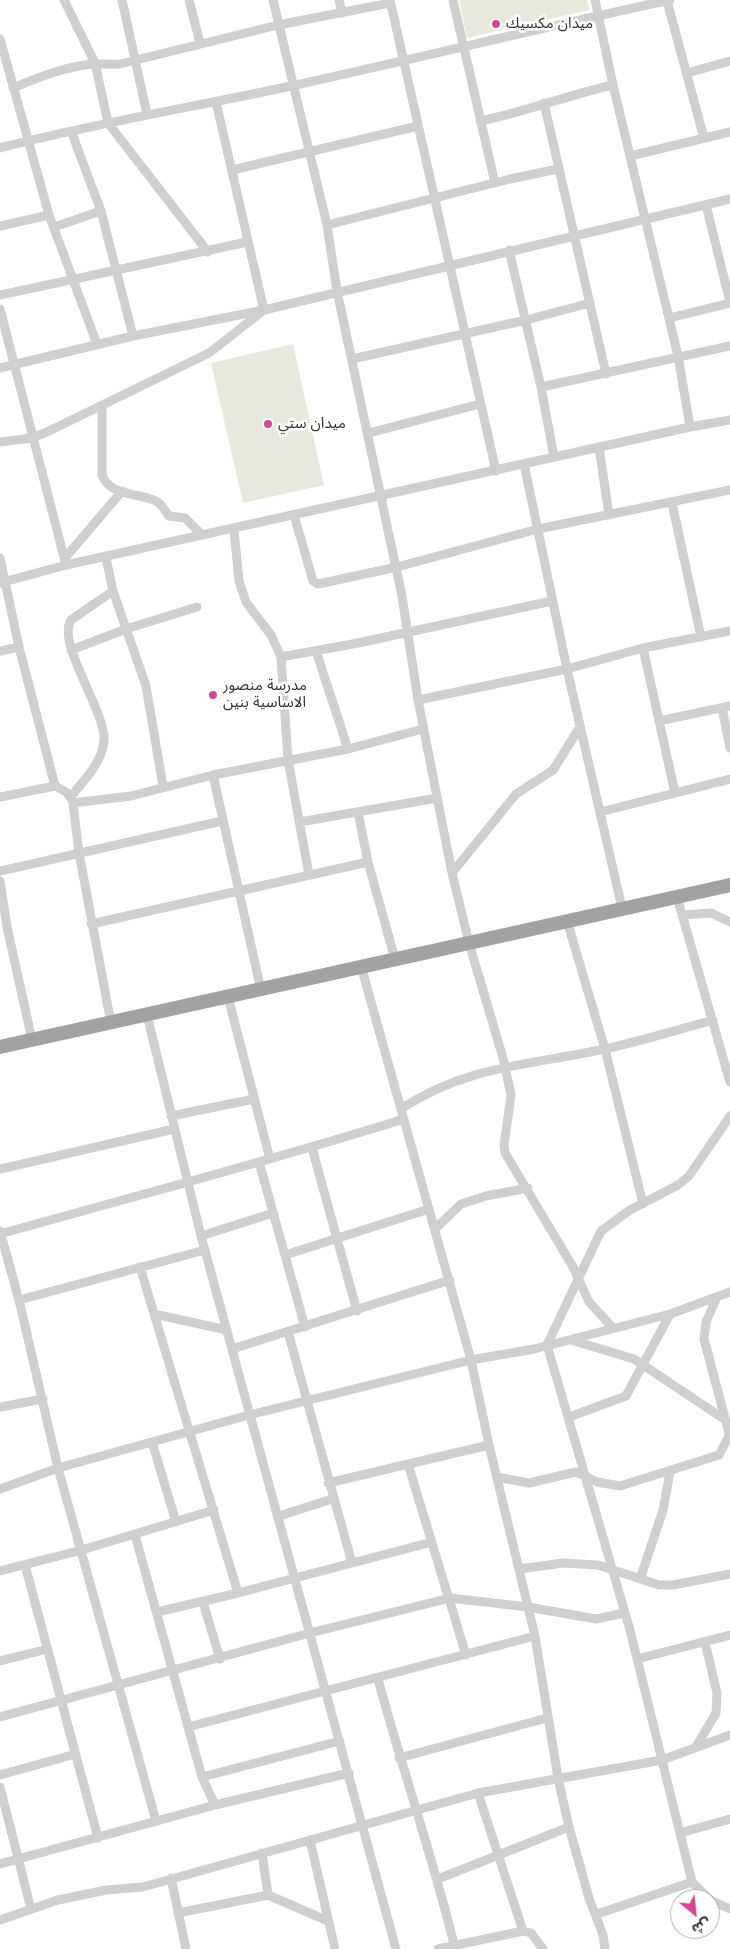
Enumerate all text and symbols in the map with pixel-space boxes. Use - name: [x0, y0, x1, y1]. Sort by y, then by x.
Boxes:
- place label: ميدان مكسيك: [506, 15, 593, 33]
- marker: ميدان مكسيك: [490, 18, 502, 30]
- place label: ميدان ستي: [278, 415, 346, 433]
- marker: ميدان ستي: [262, 418, 274, 430]
- place label: مدرسة منصور الاساسية بنين: [223, 677, 307, 712]
- marker: مدرسة منصور الاساسية بنين: [207, 689, 219, 701]
- north arrow: [670, 1889, 720, 1939]
- text: ش: [689, 1915, 714, 1938]

